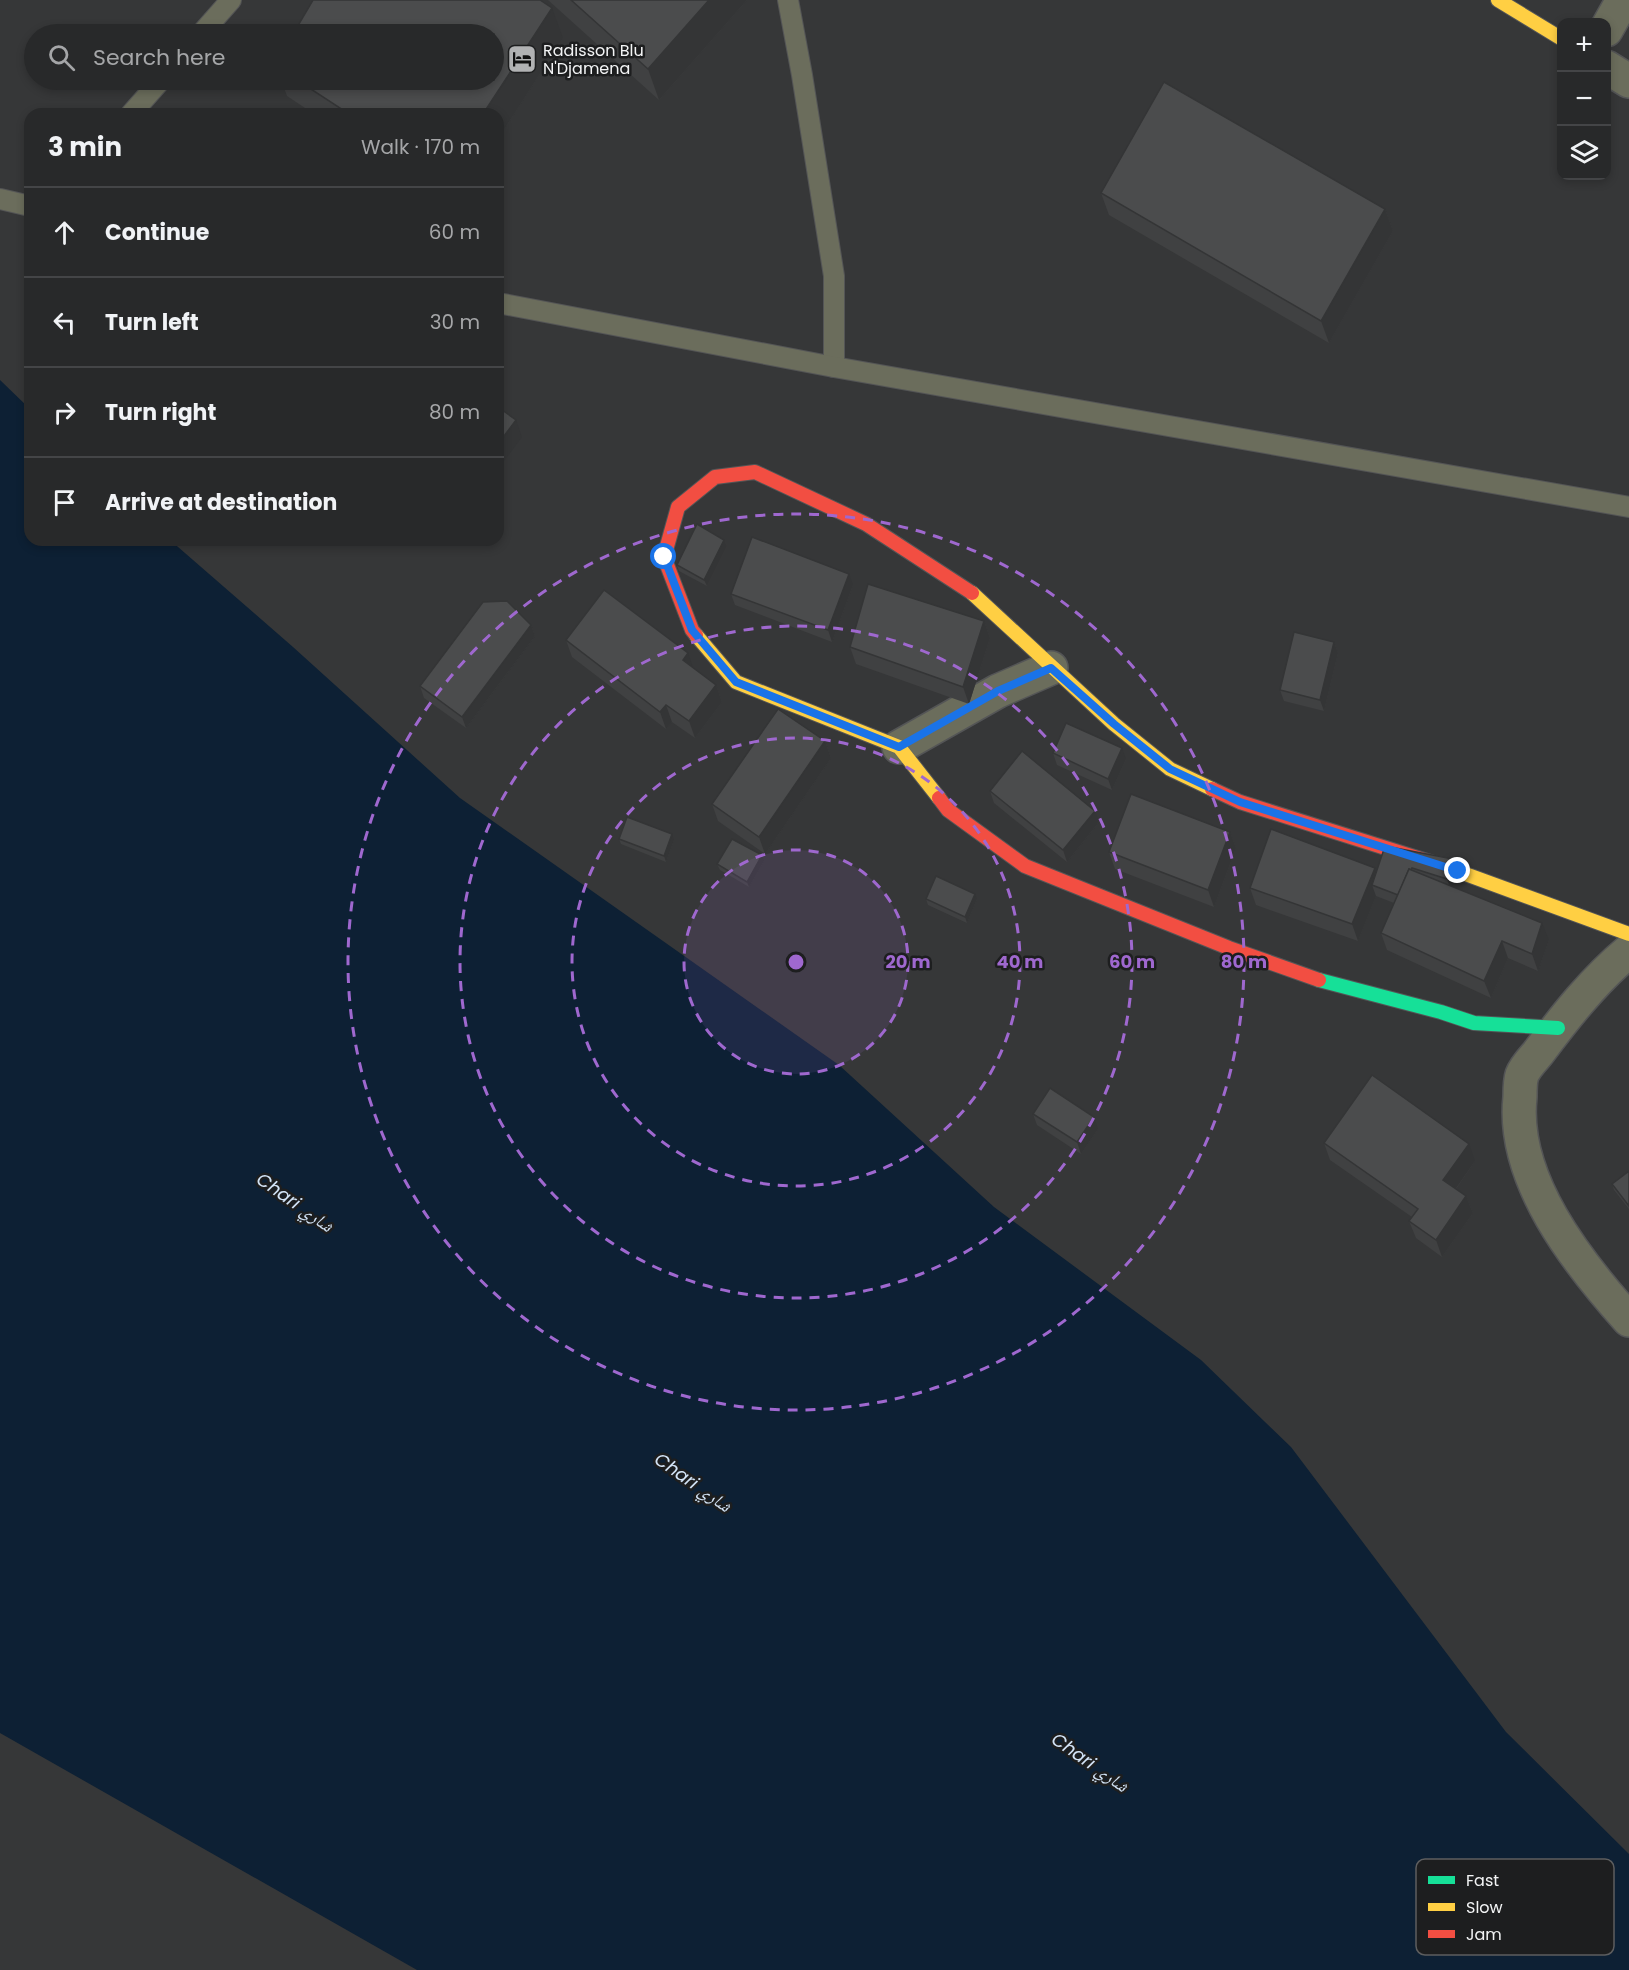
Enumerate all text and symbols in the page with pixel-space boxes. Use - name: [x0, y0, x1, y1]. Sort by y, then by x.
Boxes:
- map controls: [1557, 18, 1611, 180]
- button: +: [1557, 18, 1611, 72]
- search box: [24, 24, 504, 90]
- place label: Radisson Blu N'Djamena: [543, 39, 644, 80]
- icon: search: [45, 41, 78, 74]
- text: Search here: [93, 42, 226, 73]
- hotel icon: Radisson Blu N'Djamena: [506, 43, 538, 75]
- button: −: [1557, 72, 1611, 126]
- button: layers: [1557, 126, 1611, 180]
- text: 3 min: [48, 129, 122, 165]
- text: Walk · 170 m: [361, 133, 480, 161]
- icon: ahead: [48, 216, 81, 249]
- text: Continue: [105, 217, 209, 248]
- text: 60 m: [429, 218, 480, 246]
- icon: left: [48, 306, 81, 339]
- text: Turn left: [105, 307, 199, 338]
- text: 30 m: [430, 308, 480, 336]
- icon: right: [48, 396, 81, 429]
- text: Turn right: [105, 397, 216, 428]
- text: 80 m: [429, 398, 480, 426]
- icon: arrive: [48, 486, 81, 519]
- text: Arrive at destination: [105, 487, 337, 518]
- route start: [650, 543, 676, 569]
- route end: [1444, 857, 1470, 883]
- text: 20 m: [886, 949, 930, 974]
- text: 40 m: [997, 949, 1043, 974]
- text: 60 m: [1109, 949, 1155, 974]
- text: 80 m: [1221, 949, 1267, 974]
- centre of rings: [786, 952, 806, 972]
- water label: Chari شاري: [250, 1166, 340, 1240]
- water label: Chari شاري: [648, 1446, 738, 1520]
- water label: Chari شاري: [1045, 1726, 1135, 1800]
- legend: [1416, 1859, 1614, 1955]
- text: Fast: [1466, 1869, 1499, 1892]
- text: Slow: [1466, 1896, 1503, 1919]
- text: Jam: [1466, 1923, 1502, 1946]

